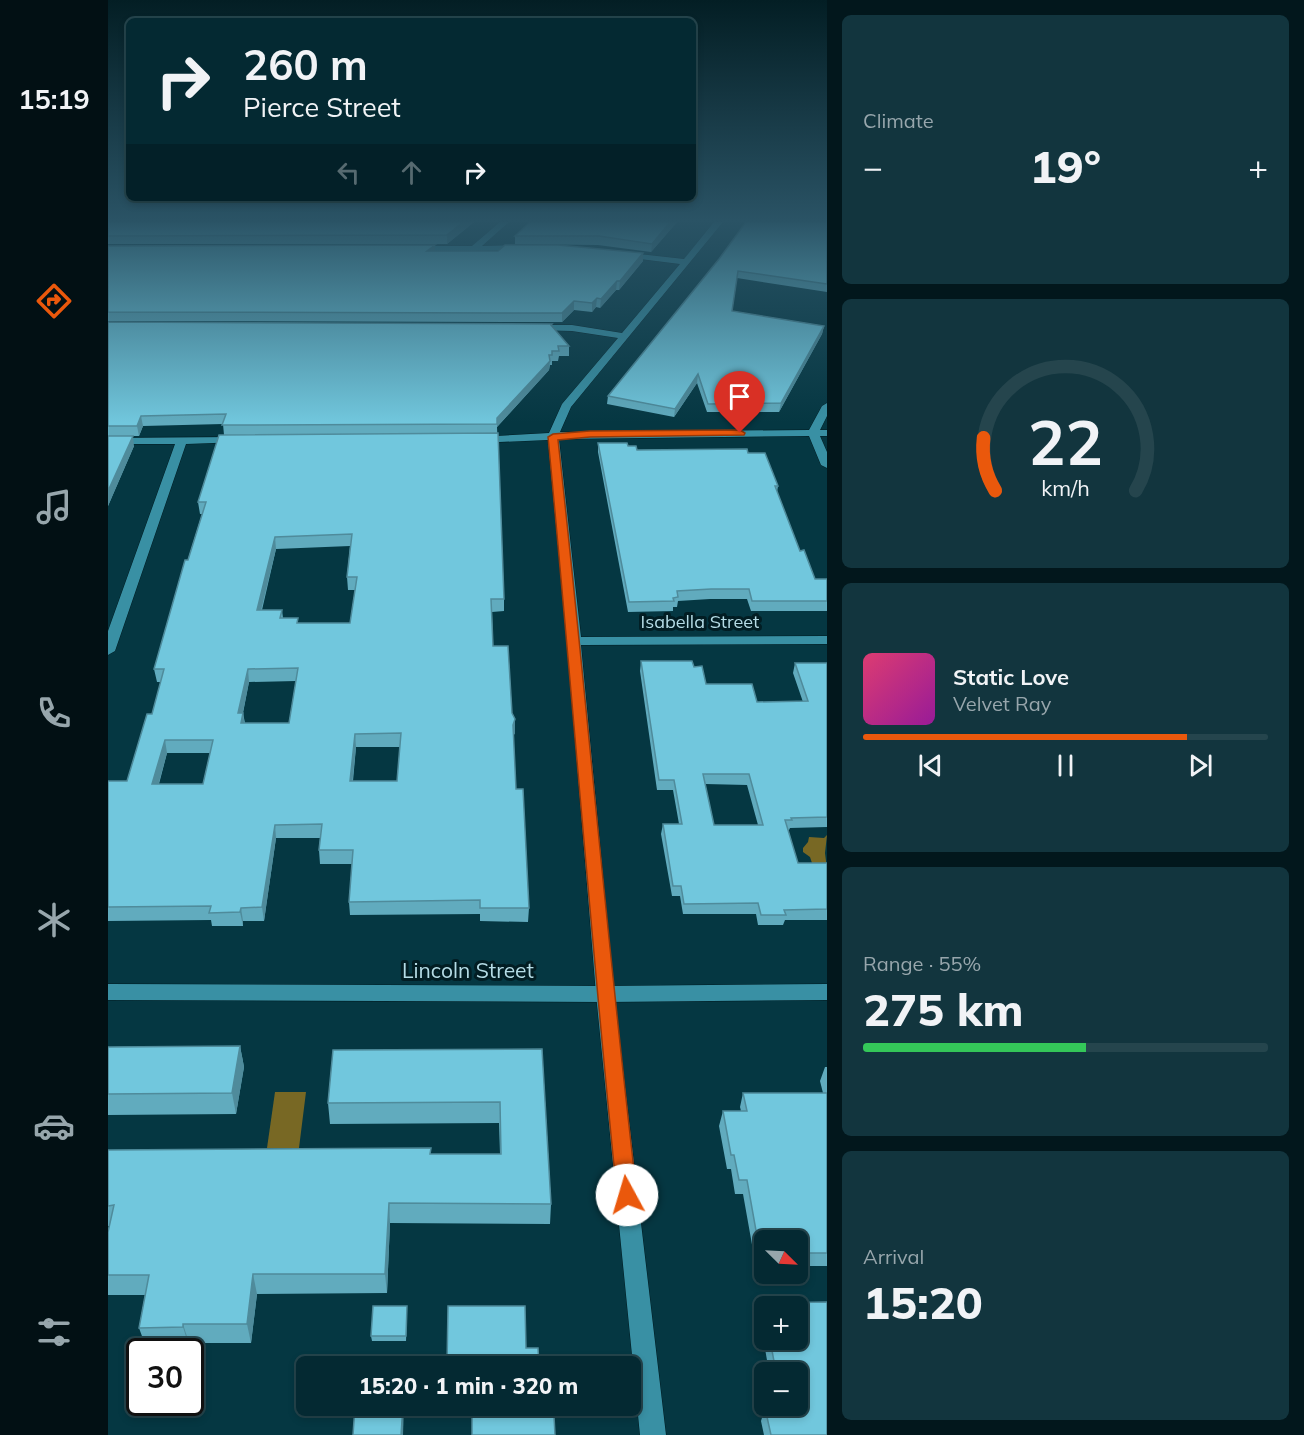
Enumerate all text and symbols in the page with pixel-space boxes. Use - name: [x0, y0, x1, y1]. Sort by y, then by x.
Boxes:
- text: 260 m: [243, 38, 368, 91]
- icon: right: [144, 42, 222, 120]
- text: 15:19: [18, 82, 90, 116]
- text: Pierce Street: [243, 90, 401, 124]
- text: Climate: [863, 108, 934, 133]
- text: 19°: [1030, 138, 1101, 194]
- text: −: [863, 146, 883, 187]
- text: +: [1248, 146, 1268, 187]
- icon: left: [332, 156, 365, 189]
- icon: ahead: [395, 156, 428, 189]
- icon: right: [458, 156, 491, 189]
- icon: directions: [33, 280, 75, 322]
- pin: [714, 371, 765, 433]
- icon: arrive: [723, 380, 756, 413]
- text: 22: [1028, 402, 1103, 481]
- text: km/h: [1041, 474, 1090, 501]
- icon: music: [33, 486, 75, 528]
- street label: Isabella Street: [641, 610, 759, 633]
- text: Static Love: [953, 663, 1069, 691]
- text: Velvet Ray: [953, 691, 1051, 716]
- icon: phone: [33, 692, 75, 734]
- icon: previous: [914, 749, 947, 782]
- icon: pause: [1049, 749, 1082, 782]
- icon: next: [1184, 749, 1217, 782]
- icon: climate: [33, 899, 75, 941]
- text: Range · 55%: [863, 951, 981, 976]
- street label: Lincoln Street: [402, 957, 534, 983]
- text: 275 km: [863, 981, 1024, 1037]
- icon: car: [33, 1105, 75, 1147]
- position arrow: [595, 1163, 659, 1227]
- north arrow: [754, 1230, 808, 1284]
- map controls: [754, 1230, 808, 1416]
- text: Arrival: [863, 1244, 924, 1269]
- text: 15:20: [863, 1274, 983, 1330]
- button: +: [754, 1296, 808, 1350]
- icon: filters: [33, 1311, 75, 1353]
- speed limit sign: 30: [126, 1338, 204, 1416]
- button: −: [754, 1362, 808, 1416]
- text: 15:20 · 1 min · 320 m: [359, 1372, 578, 1400]

